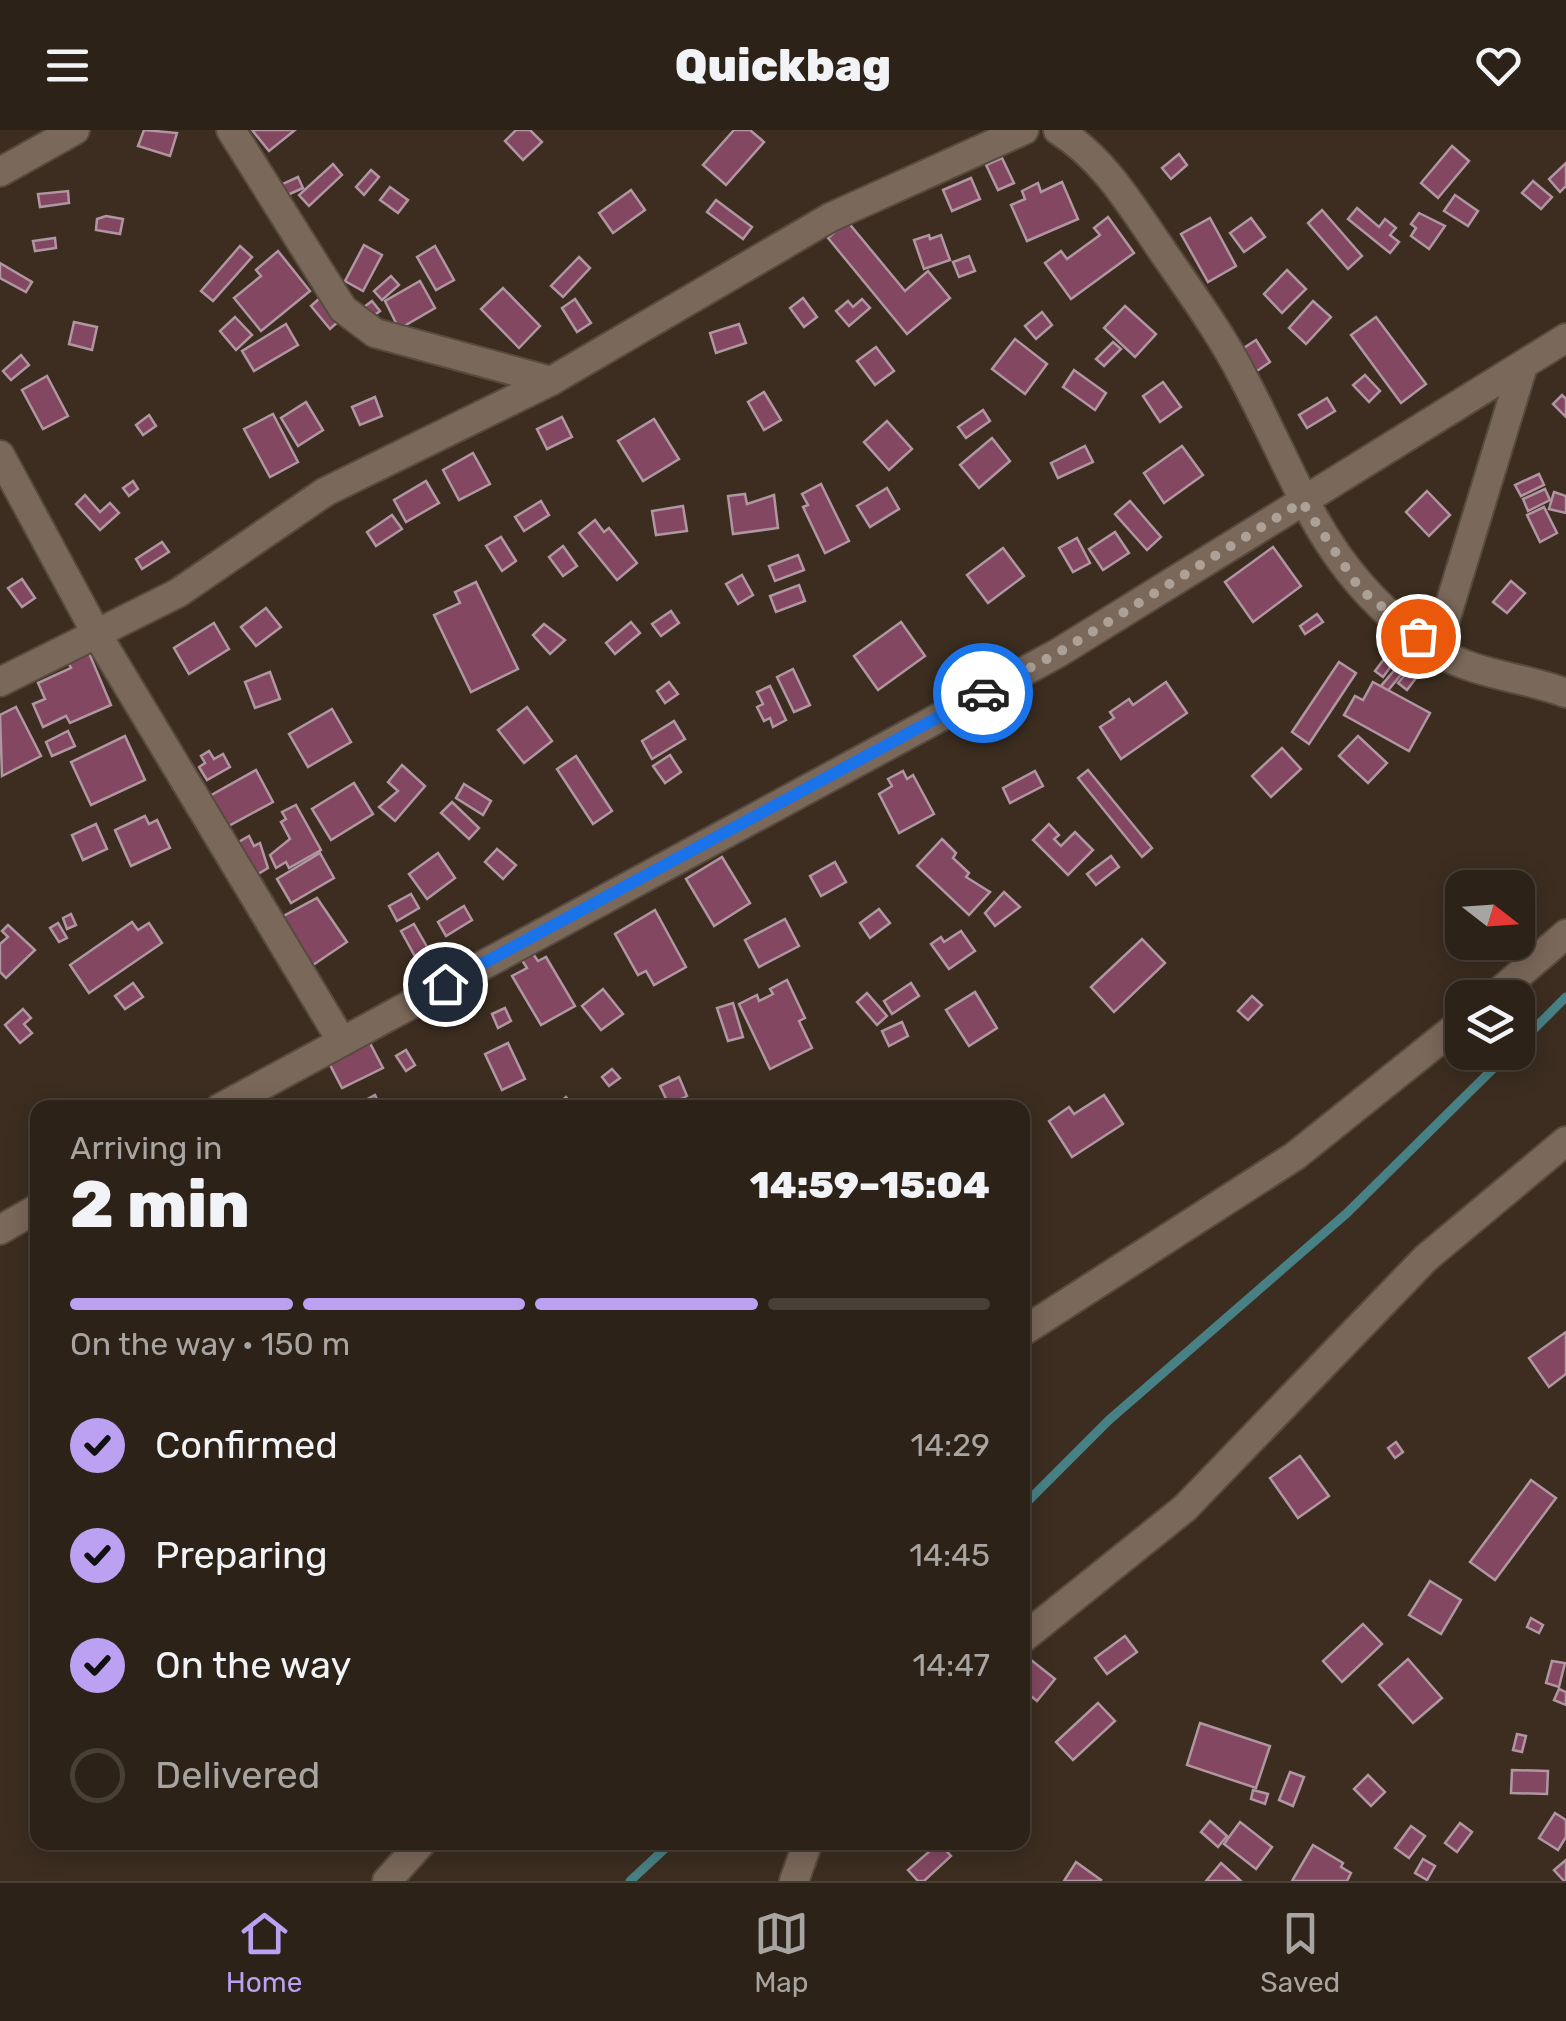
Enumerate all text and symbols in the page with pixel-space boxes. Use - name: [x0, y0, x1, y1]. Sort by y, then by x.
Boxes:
- icon: menu: [40, 38, 95, 93]
- icon: heart: [1471, 38, 1526, 93]
- text: Quickbag: [675, 39, 891, 92]
- pin: [1376, 594, 1461, 679]
- icon: bag: [1391, 609, 1446, 664]
- courier: [933, 643, 1033, 743]
- icon: car: [956, 666, 1011, 721]
- north arrow: [1445, 870, 1535, 960]
- map controls: [1445, 870, 1535, 1070]
- pin: [403, 942, 488, 1027]
- icon: home: [418, 957, 473, 1012]
- button: layers: [1445, 980, 1535, 1070]
- text: Arriving in: [70, 1129, 222, 1167]
- text: 14:59–15:04: [750, 1162, 990, 1208]
- text: 2 min: [70, 1166, 250, 1243]
- text: On the way · 150 m: [70, 1325, 350, 1363]
- icon: check: [70, 1418, 125, 1473]
- text: Confirmed: [155, 1422, 338, 1468]
- text: 14:29: [910, 1426, 990, 1464]
- icon: check: [70, 1528, 125, 1583]
- text: Preparing: [155, 1532, 328, 1578]
- text: 14:45: [909, 1536, 990, 1574]
- icon: check: [70, 1638, 125, 1693]
- text: On the way: [155, 1642, 351, 1688]
- text: 14:47: [913, 1646, 990, 1684]
- text: Delivered: [155, 1752, 320, 1798]
- tab: Home: [226, 1906, 302, 1999]
- tab: Map: [754, 1906, 809, 1999]
- tab: Saved: [1260, 1906, 1340, 1999]

